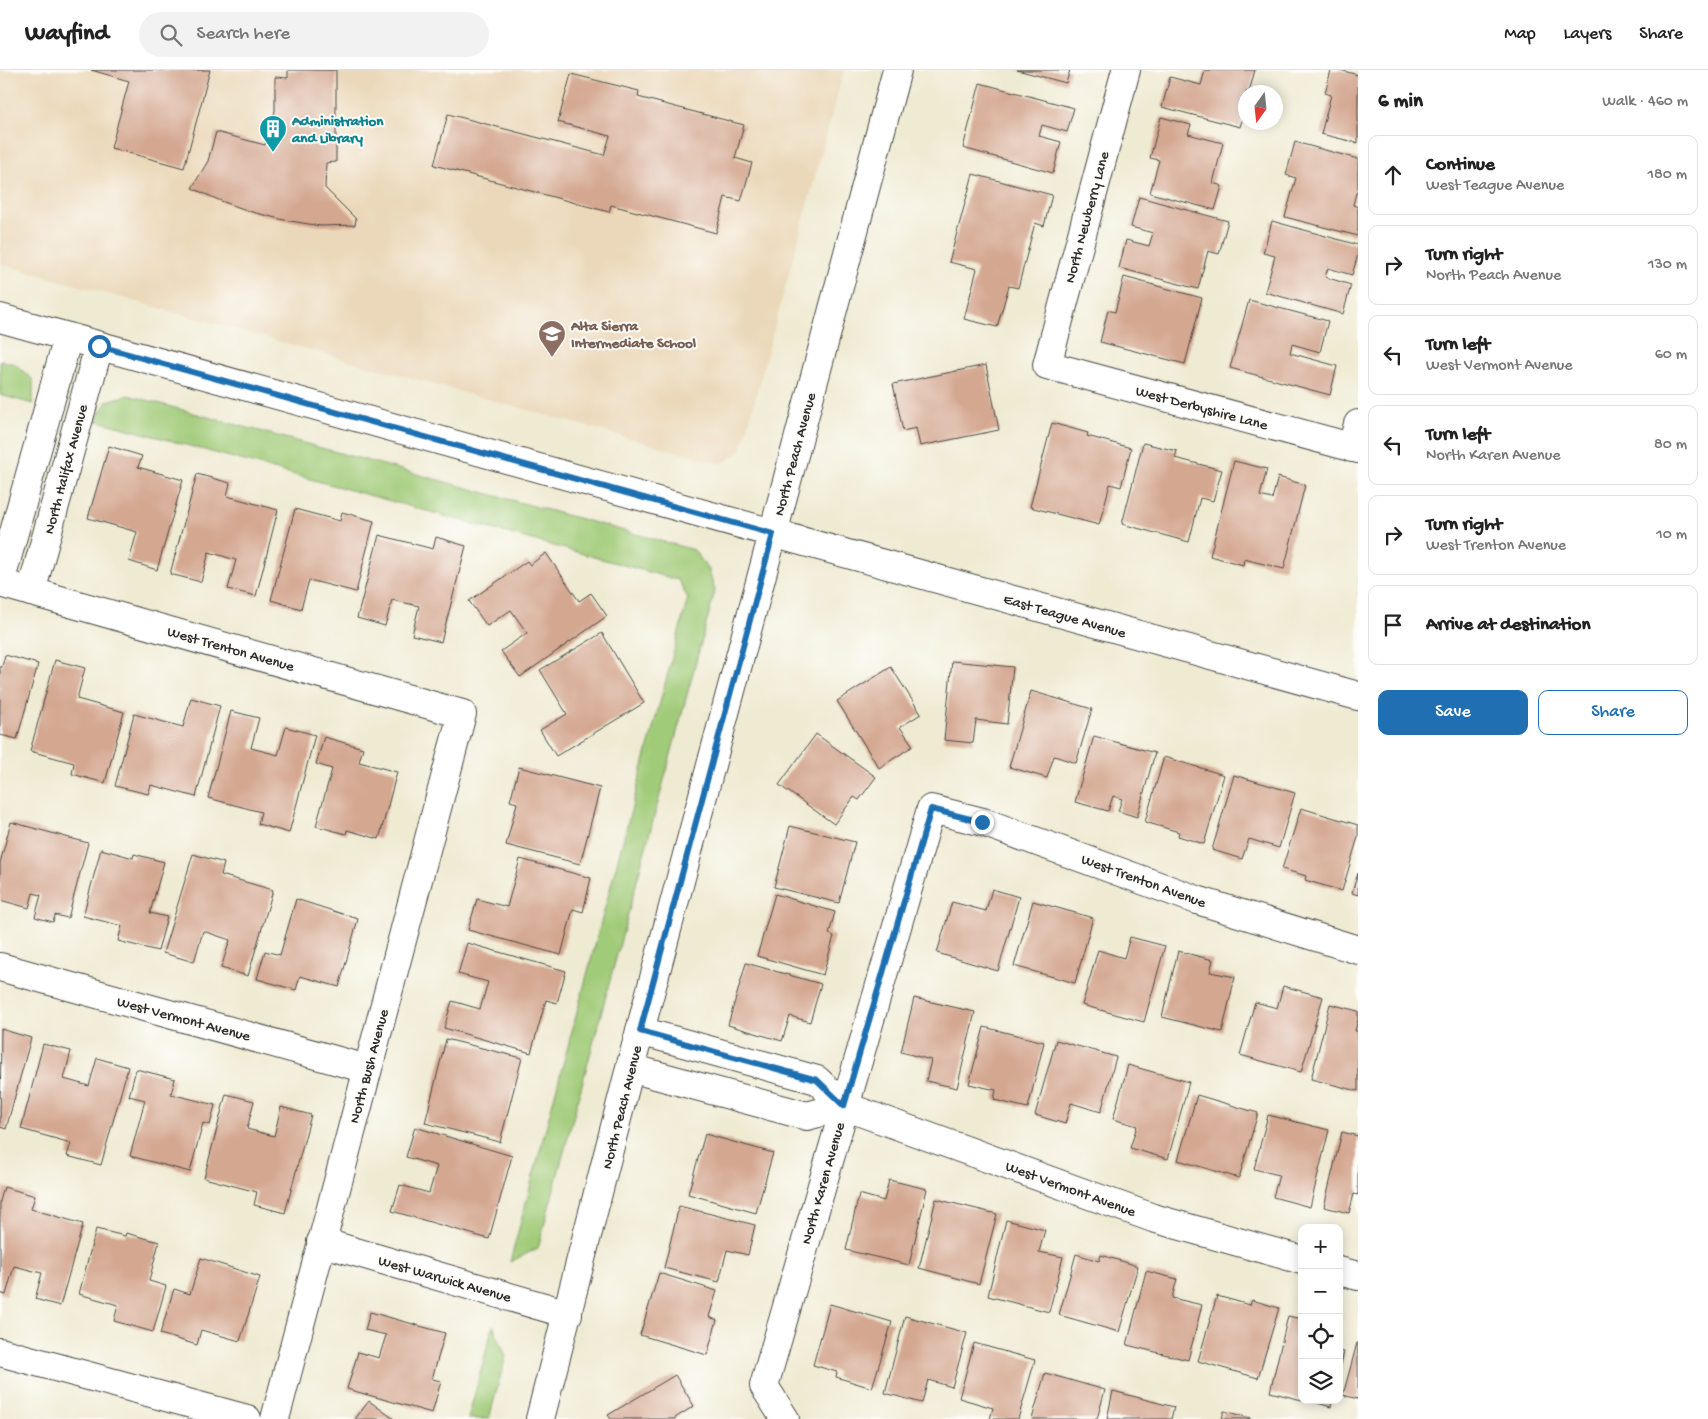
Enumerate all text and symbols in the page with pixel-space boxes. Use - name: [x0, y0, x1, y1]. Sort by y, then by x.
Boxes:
- search box: [139, 12, 489, 57]
- text: Wayfind: [25, 20, 109, 49]
- icon: search: [157, 21, 185, 49]
- text: Search here: [197, 23, 290, 46]
- text: Map: [1504, 24, 1536, 45]
- text: Layers: [1564, 24, 1611, 45]
- text: Share: [1639, 24, 1683, 45]
- north arrow: [1238, 85, 1283, 130]
- text: 6 min: [1378, 90, 1423, 115]
- text: Walk · 460 m: [1602, 93, 1688, 112]
- place label: Administration and Library: [291, 113, 384, 148]
- building icon: Administration and Library: [258, 114, 288, 153]
- street label: North Newberry Lane: [1062, 149, 1114, 285]
- text: Continue: [1426, 154, 1495, 177]
- icon: ahead: [1379, 161, 1407, 189]
- text: 180 m: [1648, 166, 1687, 185]
- text: West Teague Avenue: [1426, 177, 1564, 196]
- text: Turn right: [1426, 244, 1502, 267]
- icon: right: [1379, 251, 1407, 279]
- text: 130 m: [1648, 256, 1687, 275]
- text: North Peach Avenue: [1426, 267, 1561, 286]
- place label: Alta Sierra Intermediate School: [570, 318, 697, 353]
- school or university icon: Alta Sierra Intermediate School: [537, 319, 567, 358]
- text: Turn left: [1426, 334, 1490, 357]
- route start: [88, 335, 111, 358]
- icon: left: [1379, 341, 1407, 369]
- text: 60 m: [1655, 346, 1687, 365]
- text: West Vermont Avenue: [1426, 357, 1573, 376]
- street label: West Derbyshire Lane: [1133, 383, 1270, 435]
- street label: North Peach Avenue: [771, 391, 821, 518]
- street label: North Halifax Avenue: [41, 402, 93, 536]
- text: Turn left: [1426, 424, 1490, 447]
- icon: left: [1379, 431, 1407, 459]
- text: 80 m: [1654, 436, 1687, 455]
- text: North Karen Avenue: [1426, 447, 1560, 466]
- text: Turn right: [1426, 514, 1502, 537]
- icon: right: [1379, 521, 1407, 549]
- text: 10 m: [1656, 526, 1687, 545]
- text: West Trenton Avenue: [1426, 537, 1566, 556]
- street label: East Teague Avenue: [1001, 591, 1128, 643]
- icon: arrive: [1379, 611, 1407, 639]
- text: Arrive at destination: [1426, 614, 1590, 637]
- street label: West Trenton Avenue: [165, 623, 296, 677]
- button: Save: [1378, 690, 1528, 735]
- button: Share: [1538, 690, 1688, 735]
- route end: [971, 811, 994, 834]
- street label: West Trenton Avenue: [1079, 851, 1208, 913]
- street label: West Vermont Avenue: [115, 993, 252, 1046]
- street label: North Bush Avenue: [346, 1007, 394, 1126]
- street label: North Peach Avenue: [599, 1044, 647, 1171]
- street label: North Karen Avenue: [798, 1120, 850, 1247]
- street label: West Vermont Avenue: [1003, 1158, 1138, 1222]
- map controls: [1298, 1224, 1343, 1404]
- button: +: [1298, 1224, 1343, 1269]
- street label: West Warwick Avenue: [376, 1252, 513, 1308]
- button: −: [1298, 1269, 1343, 1314]
- button: locate: [1298, 1314, 1343, 1359]
- button: layers: [1298, 1359, 1343, 1404]

